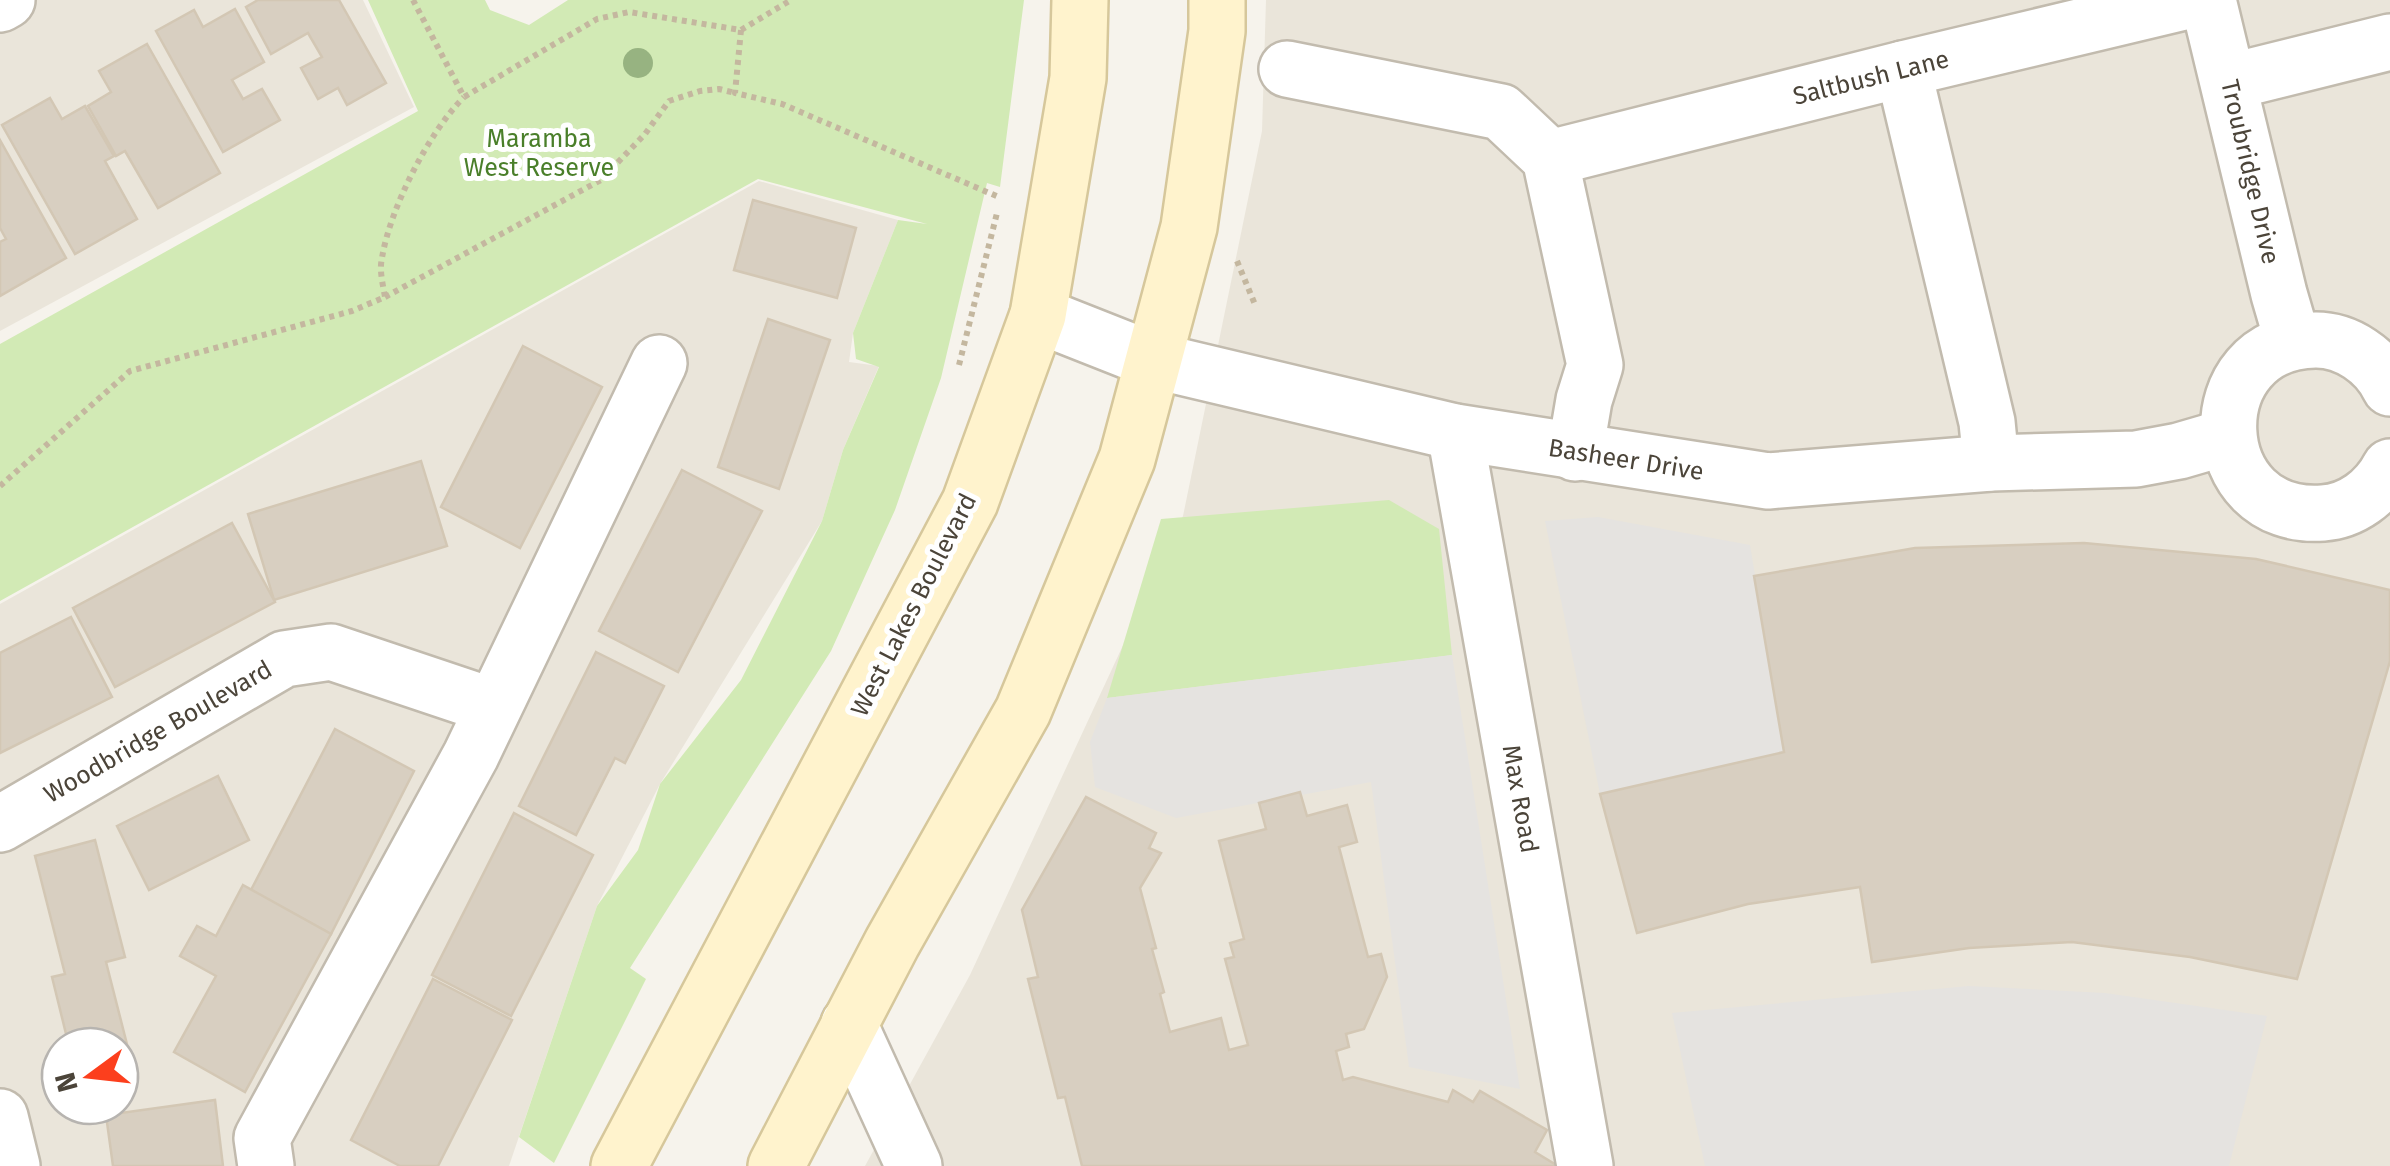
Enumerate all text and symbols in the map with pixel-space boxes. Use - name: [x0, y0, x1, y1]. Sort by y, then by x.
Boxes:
- street label: Saltbush Lane: [1790, 44, 1952, 112]
- street label: Troubridge Drive: [2214, 77, 2286, 267]
- park label: Maramba West Reserve: [464, 124, 614, 183]
- street label: Basheer Drive: [1546, 433, 1706, 487]
- street label: West Lakes Boulevard: [845, 489, 983, 721]
- street label: Woodbridge Boulevard: [39, 654, 277, 810]
- street label: Max Road: [1496, 743, 1544, 855]
- north arrow: [40, 1026, 140, 1126]
- text: N: [48, 1069, 85, 1096]

